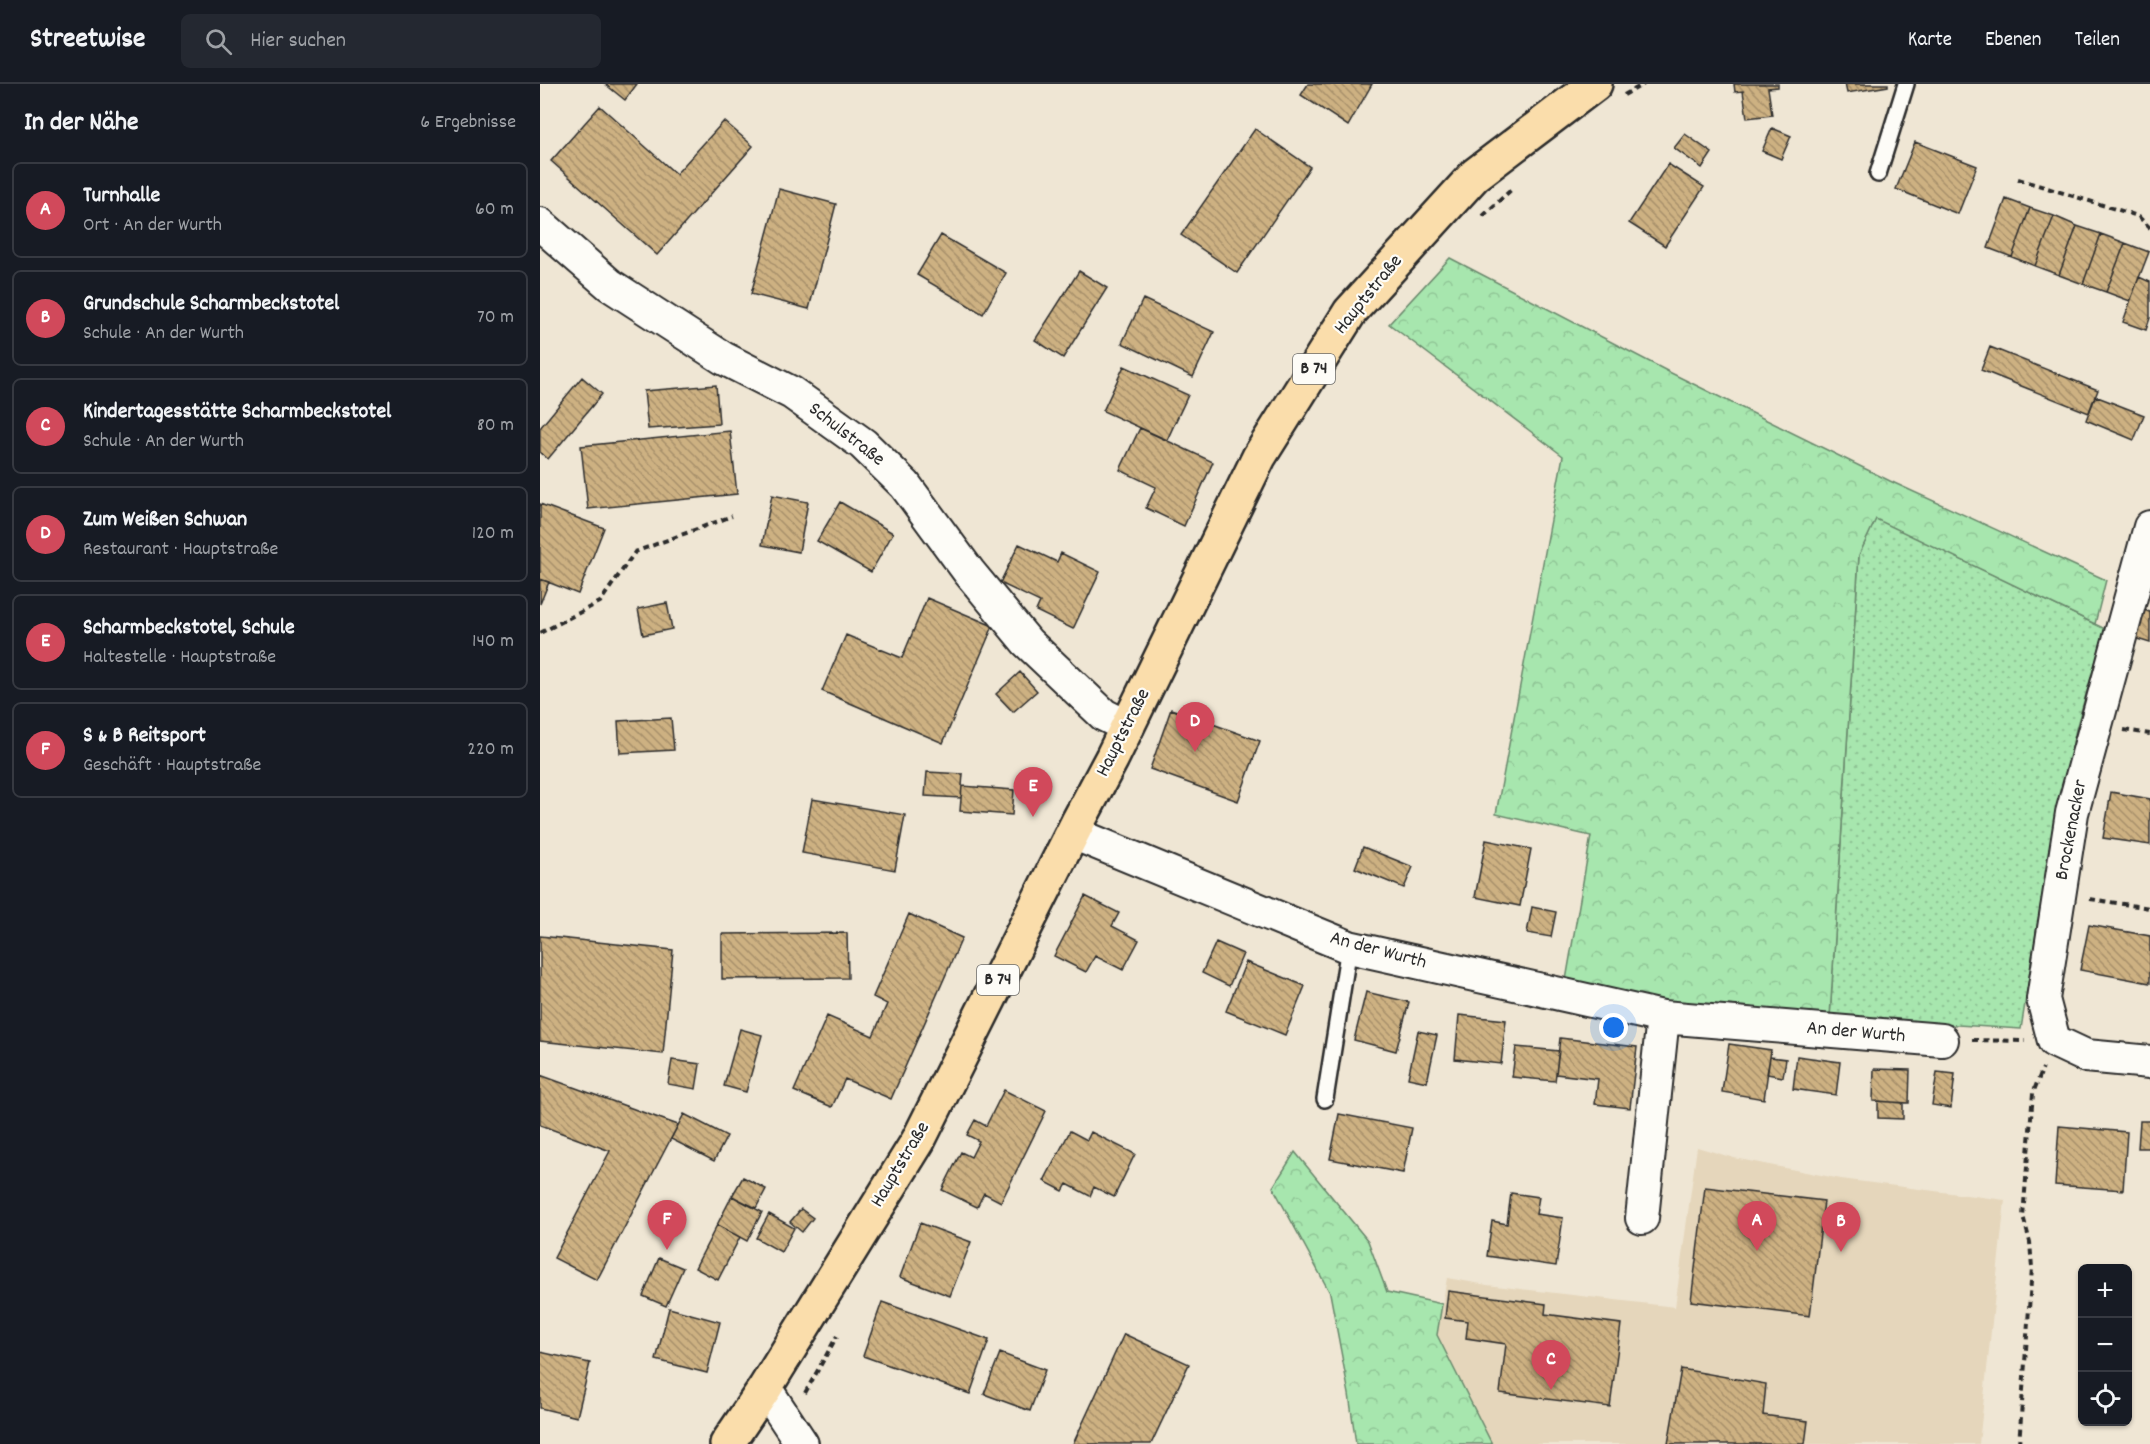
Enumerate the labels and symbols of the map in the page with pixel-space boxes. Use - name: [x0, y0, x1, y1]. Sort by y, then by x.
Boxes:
- street label: Hauptstraße: [1328, 249, 1410, 341]
- road number: B 74: [1293, 354, 1335, 384]
- street label: Schulstraße: [802, 396, 890, 474]
- street label: Hauptstraße: [1090, 684, 1158, 782]
- pin: D: [1176, 702, 1214, 752]
- pin: E: [1014, 768, 1052, 817]
- street label: Brockenacker: [2049, 777, 2096, 883]
- street label: An der Wurth: [1327, 925, 1429, 977]
- road number: B 74: [977, 965, 1019, 995]
- your location: [1599, 1013, 1628, 1042]
- street label: An der Wurth: [1805, 1015, 1907, 1051]
- street label: Hauptstraße: [864, 1117, 938, 1213]
- pin: F: [648, 1200, 686, 1250]
- pin: A: [1738, 1202, 1776, 1251]
- pin: B: [1822, 1202, 1860, 1252]
- pin: C: [1532, 1340, 1570, 1390]

